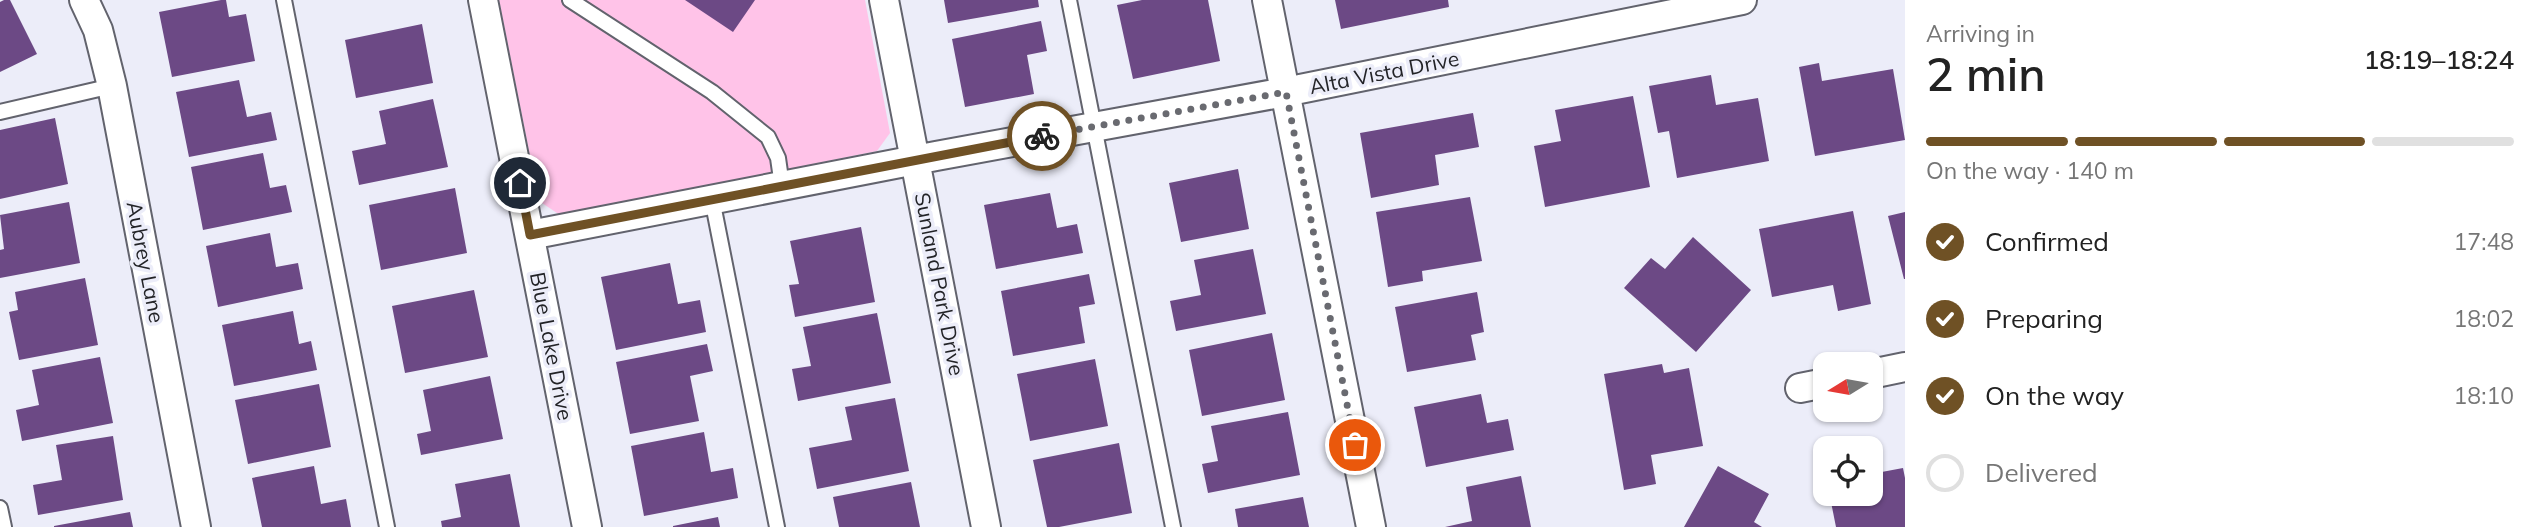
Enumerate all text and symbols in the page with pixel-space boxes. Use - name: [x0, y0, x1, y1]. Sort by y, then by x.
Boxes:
- text: Arriving in: [1926, 19, 2035, 48]
- text: 18:19–18:24: [2364, 43, 2514, 76]
- street label: Alta Vista Drive: [1307, 45, 1461, 99]
- text: 2 min: [1926, 45, 2045, 103]
- courier: [1007, 101, 1077, 171]
- icon: bike: [1023, 117, 1061, 155]
- pin: [490, 153, 550, 213]
- text: On the way · 140 m: [1926, 156, 2134, 185]
- icon: home: [501, 164, 539, 202]
- street label: Sunland Park Drive: [910, 190, 970, 378]
- street label: Aubrey Lane: [121, 199, 171, 325]
- icon: check: [1926, 223, 1964, 261]
- text: Confirmed: [1985, 225, 2109, 258]
- text: 17:48: [2454, 227, 2514, 256]
- street label: Blue Lake Drive: [525, 270, 579, 422]
- icon: check: [1926, 300, 1964, 338]
- text: Preparing: [1985, 302, 2103, 335]
- text: 18:02: [2454, 304, 2514, 333]
- north arrow: [1813, 352, 1883, 422]
- map controls: [1813, 352, 1883, 506]
- icon: check: [1926, 377, 1964, 415]
- text: On the way: [1985, 379, 2124, 412]
- text: 18:10: [2454, 381, 2514, 410]
- pin: [1325, 415, 1385, 475]
- icon: bag: [1336, 426, 1374, 464]
- button: locate: [1813, 436, 1883, 506]
- text: Delivered: [1985, 456, 2098, 489]

